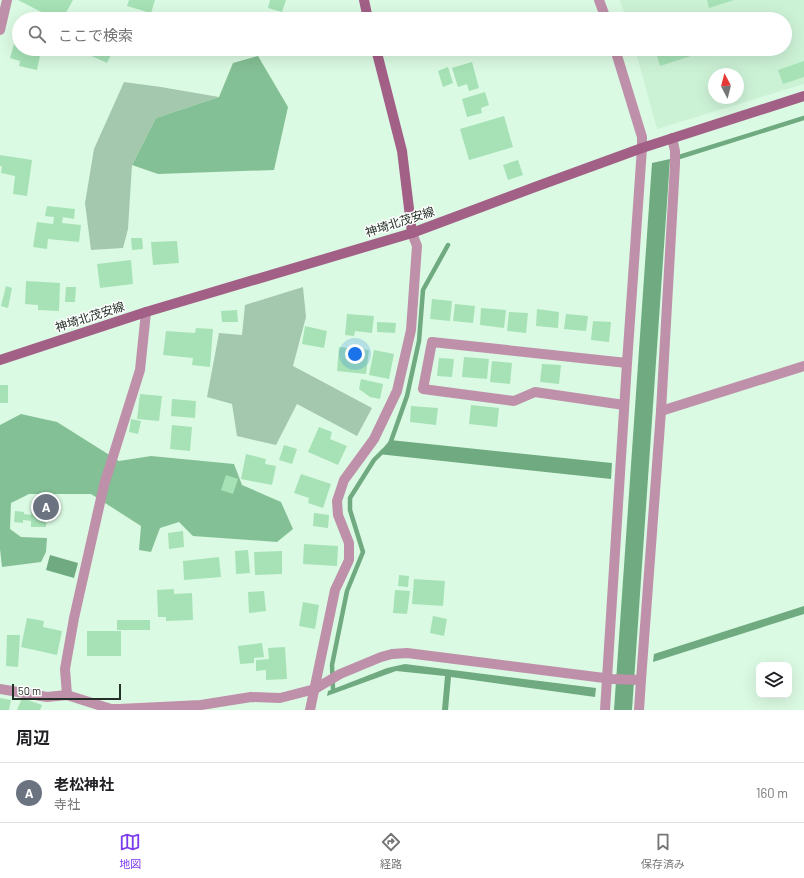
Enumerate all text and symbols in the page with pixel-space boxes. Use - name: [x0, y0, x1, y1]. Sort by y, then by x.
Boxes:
- search box: [12, 12, 792, 56]
- icon: search: [26, 23, 48, 45]
- text: ここで検索: [58, 26, 133, 44]
- north arrow: [708, 68, 744, 104]
- street label: 神埼北茂安線: [363, 203, 436, 239]
- street label: 神埼北茂安線: [53, 298, 126, 334]
- your location: [345, 344, 365, 364]
- pin: A: [33, 492, 59, 522]
- map controls: [756, 662, 792, 698]
- button: layers: [756, 662, 792, 698]
- scale bar: [12, 682, 121, 701]
- text: 50 m: [18, 684, 41, 697]
- text: 周辺: [16, 727, 50, 747]
- text: 老松神社: [54, 775, 114, 793]
- text: A: [25, 785, 33, 801]
- text: 160 m: [756, 785, 788, 801]
- text: 寺社: [54, 796, 80, 812]
- tab: 地図: [119, 831, 141, 871]
- tab: 経路: [380, 831, 402, 871]
- tab: 保存済み: [641, 831, 685, 871]

